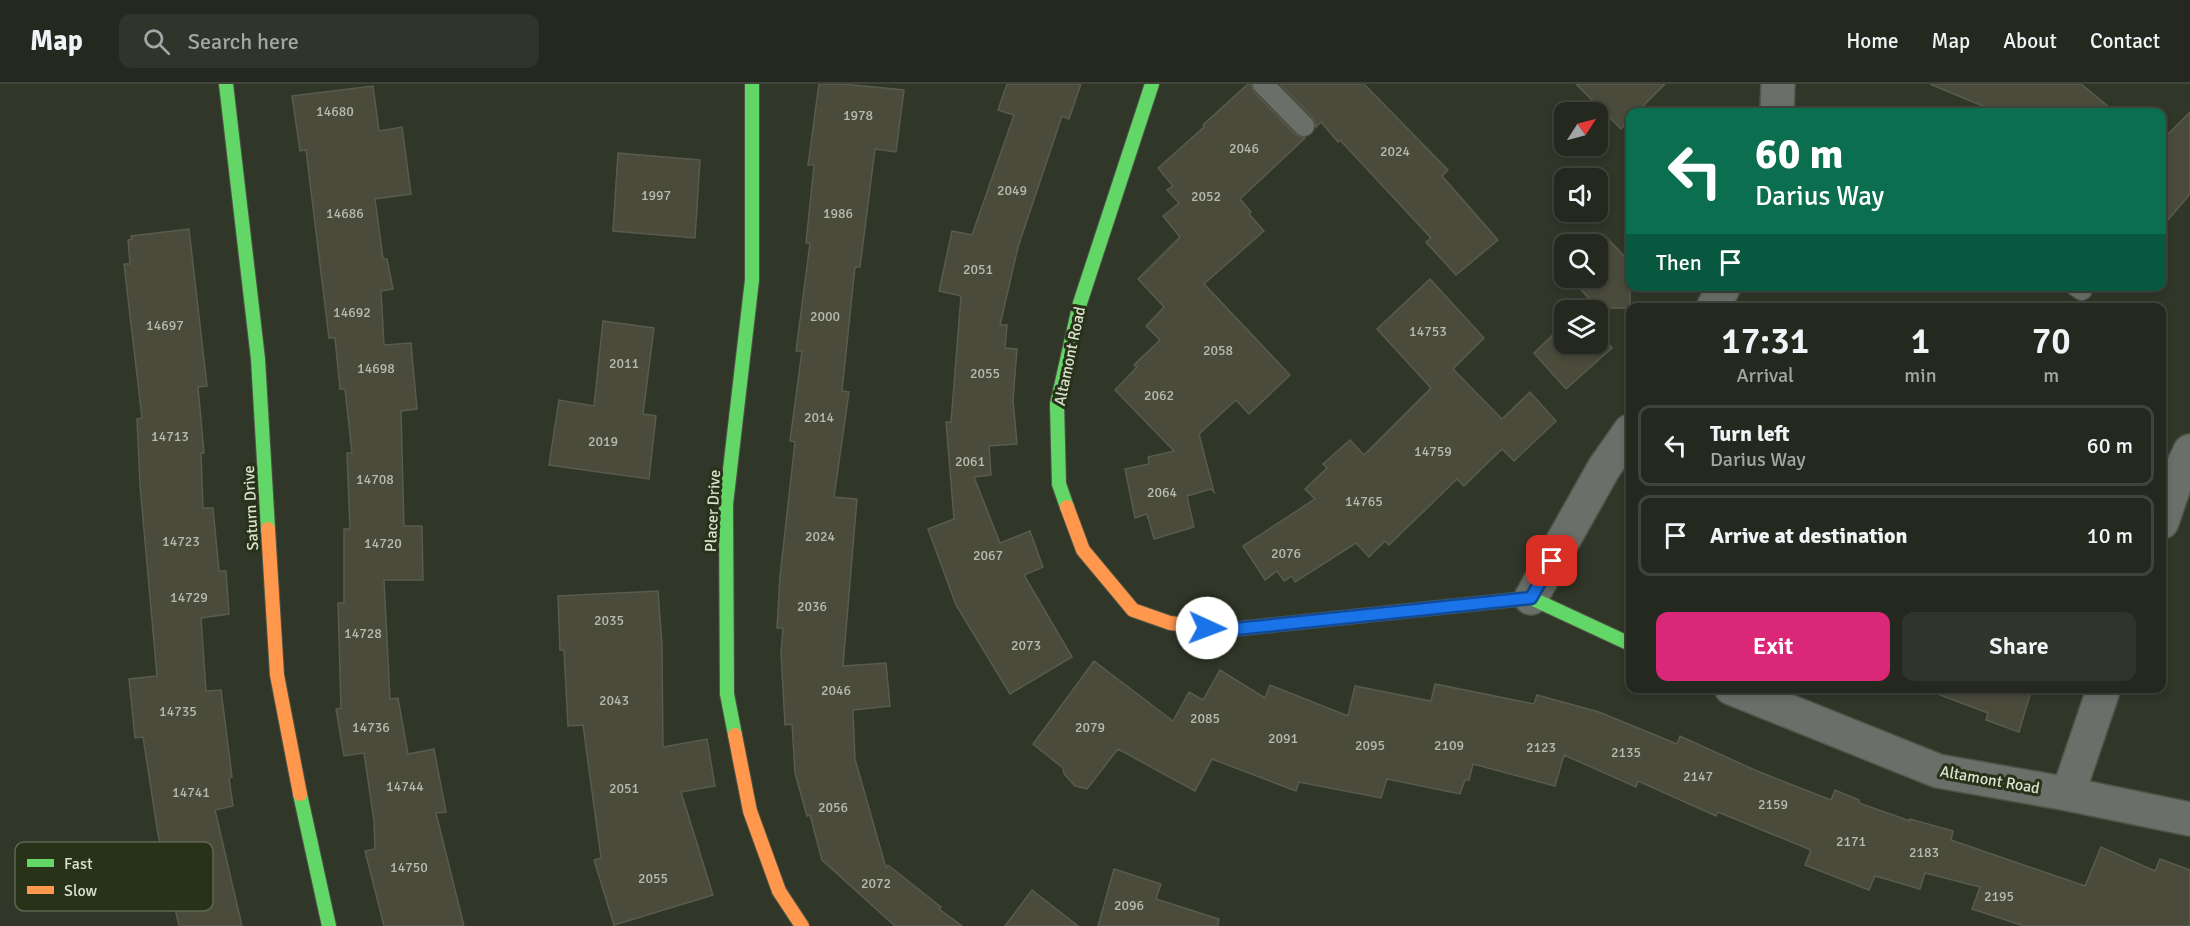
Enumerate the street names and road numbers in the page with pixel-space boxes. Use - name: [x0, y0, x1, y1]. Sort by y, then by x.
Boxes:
- street label: Altamont Road: [1050, 305, 1090, 408]
- street label: Saturn Drive: [239, 465, 263, 551]
- street label: Placer Drive: [701, 469, 725, 553]
- street label: Altamont Road: [1938, 761, 2041, 799]

